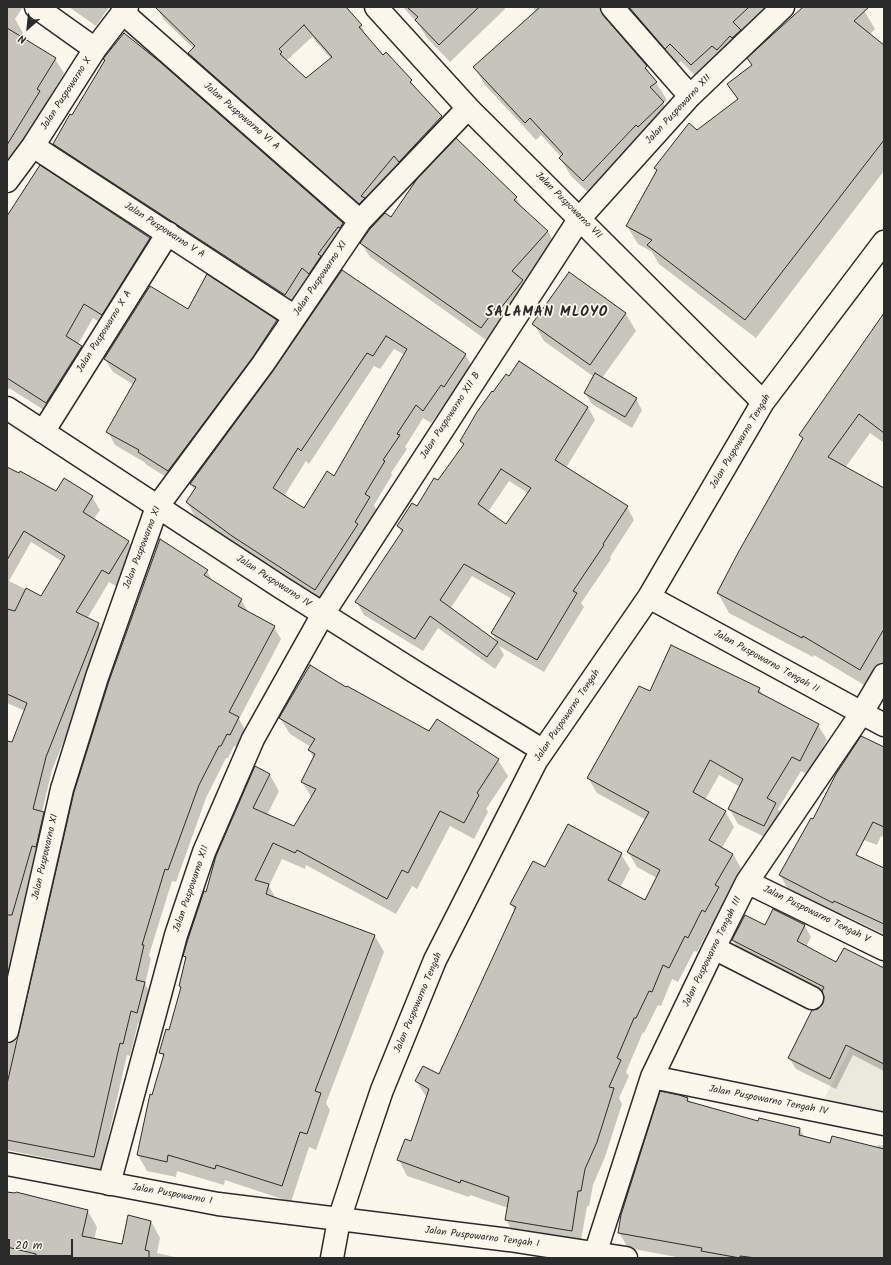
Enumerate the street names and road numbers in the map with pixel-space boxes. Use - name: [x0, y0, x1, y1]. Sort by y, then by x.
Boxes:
- street label: Jalan Puspowarno X: [39, 55, 95, 133]
- street label: Jalan Puspowarno XII: [644, 73, 714, 147]
- street label: Jalan Puspowarno VI A: [201, 81, 281, 153]
- street label: Jalan Puspowarno VII: [532, 170, 604, 242]
- street label: Jalan Puspowarno V A: [121, 200, 207, 262]
- street label: Jalan Puspowarno XI: [292, 239, 350, 319]
- street label: Jalan Puspowarno X A: [75, 289, 135, 375]
- street label: Jalan Puspowarno XII B: [418, 370, 484, 462]
- street label: Jalan Puspowarno Tengah: [708, 393, 774, 491]
- street label: Jalan Puspowarno XI: [122, 505, 164, 591]
- street label: Jalan Puspowarno IV: [233, 553, 313, 611]
- street label: Jalan Puspowarno Tengah II: [711, 628, 821, 696]
- street label: Jalan Puspowarno Tengah: [533, 668, 603, 764]
- street label: Jalan Puspowarno XI: [30, 813, 62, 901]
- street label: Jalan Puspowarno XII: [172, 844, 212, 934]
- street label: Jalan Puspowarno Tengah V: [761, 884, 871, 946]
- street label: Jalan Puspowarno Tengah III: [681, 895, 745, 1009]
- street label: Jalan Puspowarno Tengah: [392, 951, 446, 1055]
- street label: Jalan Puspowarno Tengah IV: [708, 1084, 828, 1118]
- street label: Jalan Puspowarno I: [131, 1182, 213, 1208]
- street label: Jalan Puspowarno Tengah I: [424, 1225, 540, 1251]

